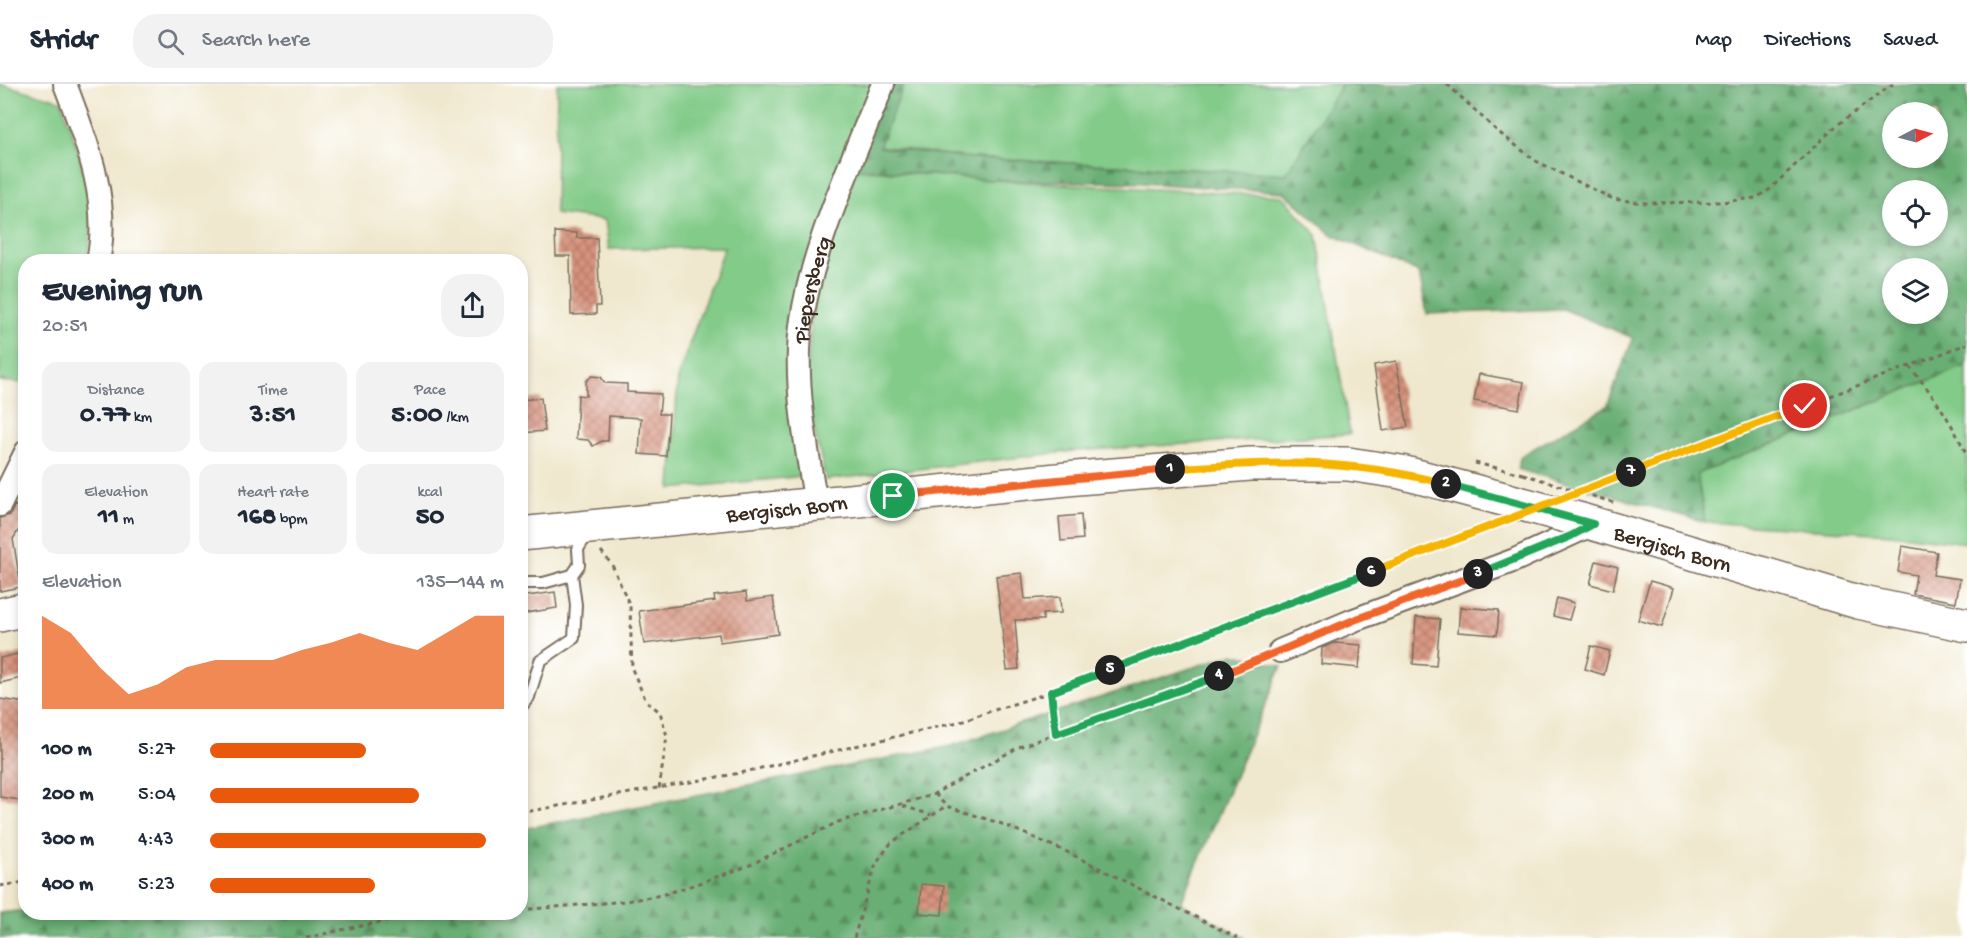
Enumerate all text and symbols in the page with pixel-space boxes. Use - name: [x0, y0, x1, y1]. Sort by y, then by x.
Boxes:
- search box: [133, 14, 553, 68]
- text: Stridr: [30, 25, 97, 58]
- icon: search: [154, 25, 187, 58]
- text: Search here: [202, 28, 310, 54]
- text: Map: [1695, 29, 1732, 54]
- text: Directions: [1765, 29, 1850, 54]
- text: Saved: [1883, 29, 1937, 54]
- north arrow: [1882, 102, 1948, 168]
- map controls: [1882, 102, 1948, 324]
- button: locate: [1882, 180, 1948, 246]
- street label: Piepersberg: [790, 234, 839, 346]
- button: layers: [1882, 258, 1948, 324]
- text: Evening run: [42, 274, 202, 312]
- button: share: [441, 274, 504, 337]
- text: 20:51: [42, 316, 88, 339]
- pin: [1779, 380, 1830, 431]
- text: Distance: [88, 382, 144, 401]
- text: Time: [258, 382, 288, 401]
- text: Pace: [414, 382, 446, 401]
- icon: check: [1788, 389, 1821, 422]
- text: 0.77: [80, 401, 130, 432]
- text: 3:51: [250, 401, 296, 432]
- text: 5:00: [391, 401, 443, 432]
- text: km: [130, 409, 152, 428]
- text: /km: [443, 409, 469, 428]
- pin: 1: [1155, 454, 1185, 484]
- pin: 7: [1616, 457, 1646, 487]
- text: 1: [1167, 459, 1173, 478]
- text: 7: [1627, 462, 1635, 481]
- pin: 2: [1431, 469, 1461, 499]
- pin: [867, 470, 918, 521]
- text: 2: [1442, 474, 1450, 493]
- icon: arrive: [876, 479, 909, 512]
- text: Elevation: [84, 484, 148, 503]
- text: Heart rate: [237, 484, 309, 503]
- text: kcal: [418, 484, 442, 503]
- street label: Bergisch Born: [724, 492, 849, 530]
- text: 11: [98, 503, 119, 534]
- text: 168: [238, 503, 276, 534]
- text: 50: [416, 503, 444, 534]
- text: m: [119, 511, 134, 530]
- text: bpm: [276, 511, 308, 530]
- street label: Bergisch Born: [1609, 521, 1734, 581]
- pin: 6: [1356, 557, 1386, 587]
- pin: 3: [1463, 559, 1493, 589]
- text: 6: [1367, 562, 1375, 581]
- text: 3: [1474, 564, 1482, 583]
- text: Elevation: [42, 572, 122, 595]
- text: 135–144 m: [417, 572, 504, 595]
- pin: 5: [1095, 655, 1125, 685]
- text: 5: [1106, 660, 1114, 679]
- pin: 4: [1204, 661, 1234, 691]
- text: 4: [1215, 666, 1223, 685]
- text: 100 m: [42, 739, 92, 762]
- text: 5:27: [138, 739, 175, 762]
- text: 200 m: [42, 784, 93, 807]
- text: 5:04: [138, 784, 176, 807]
- text: 300 m: [42, 829, 94, 852]
- text: 4:43: [138, 829, 174, 852]
- text: 400 m: [42, 874, 93, 897]
- text: 5:23: [138, 874, 175, 897]

